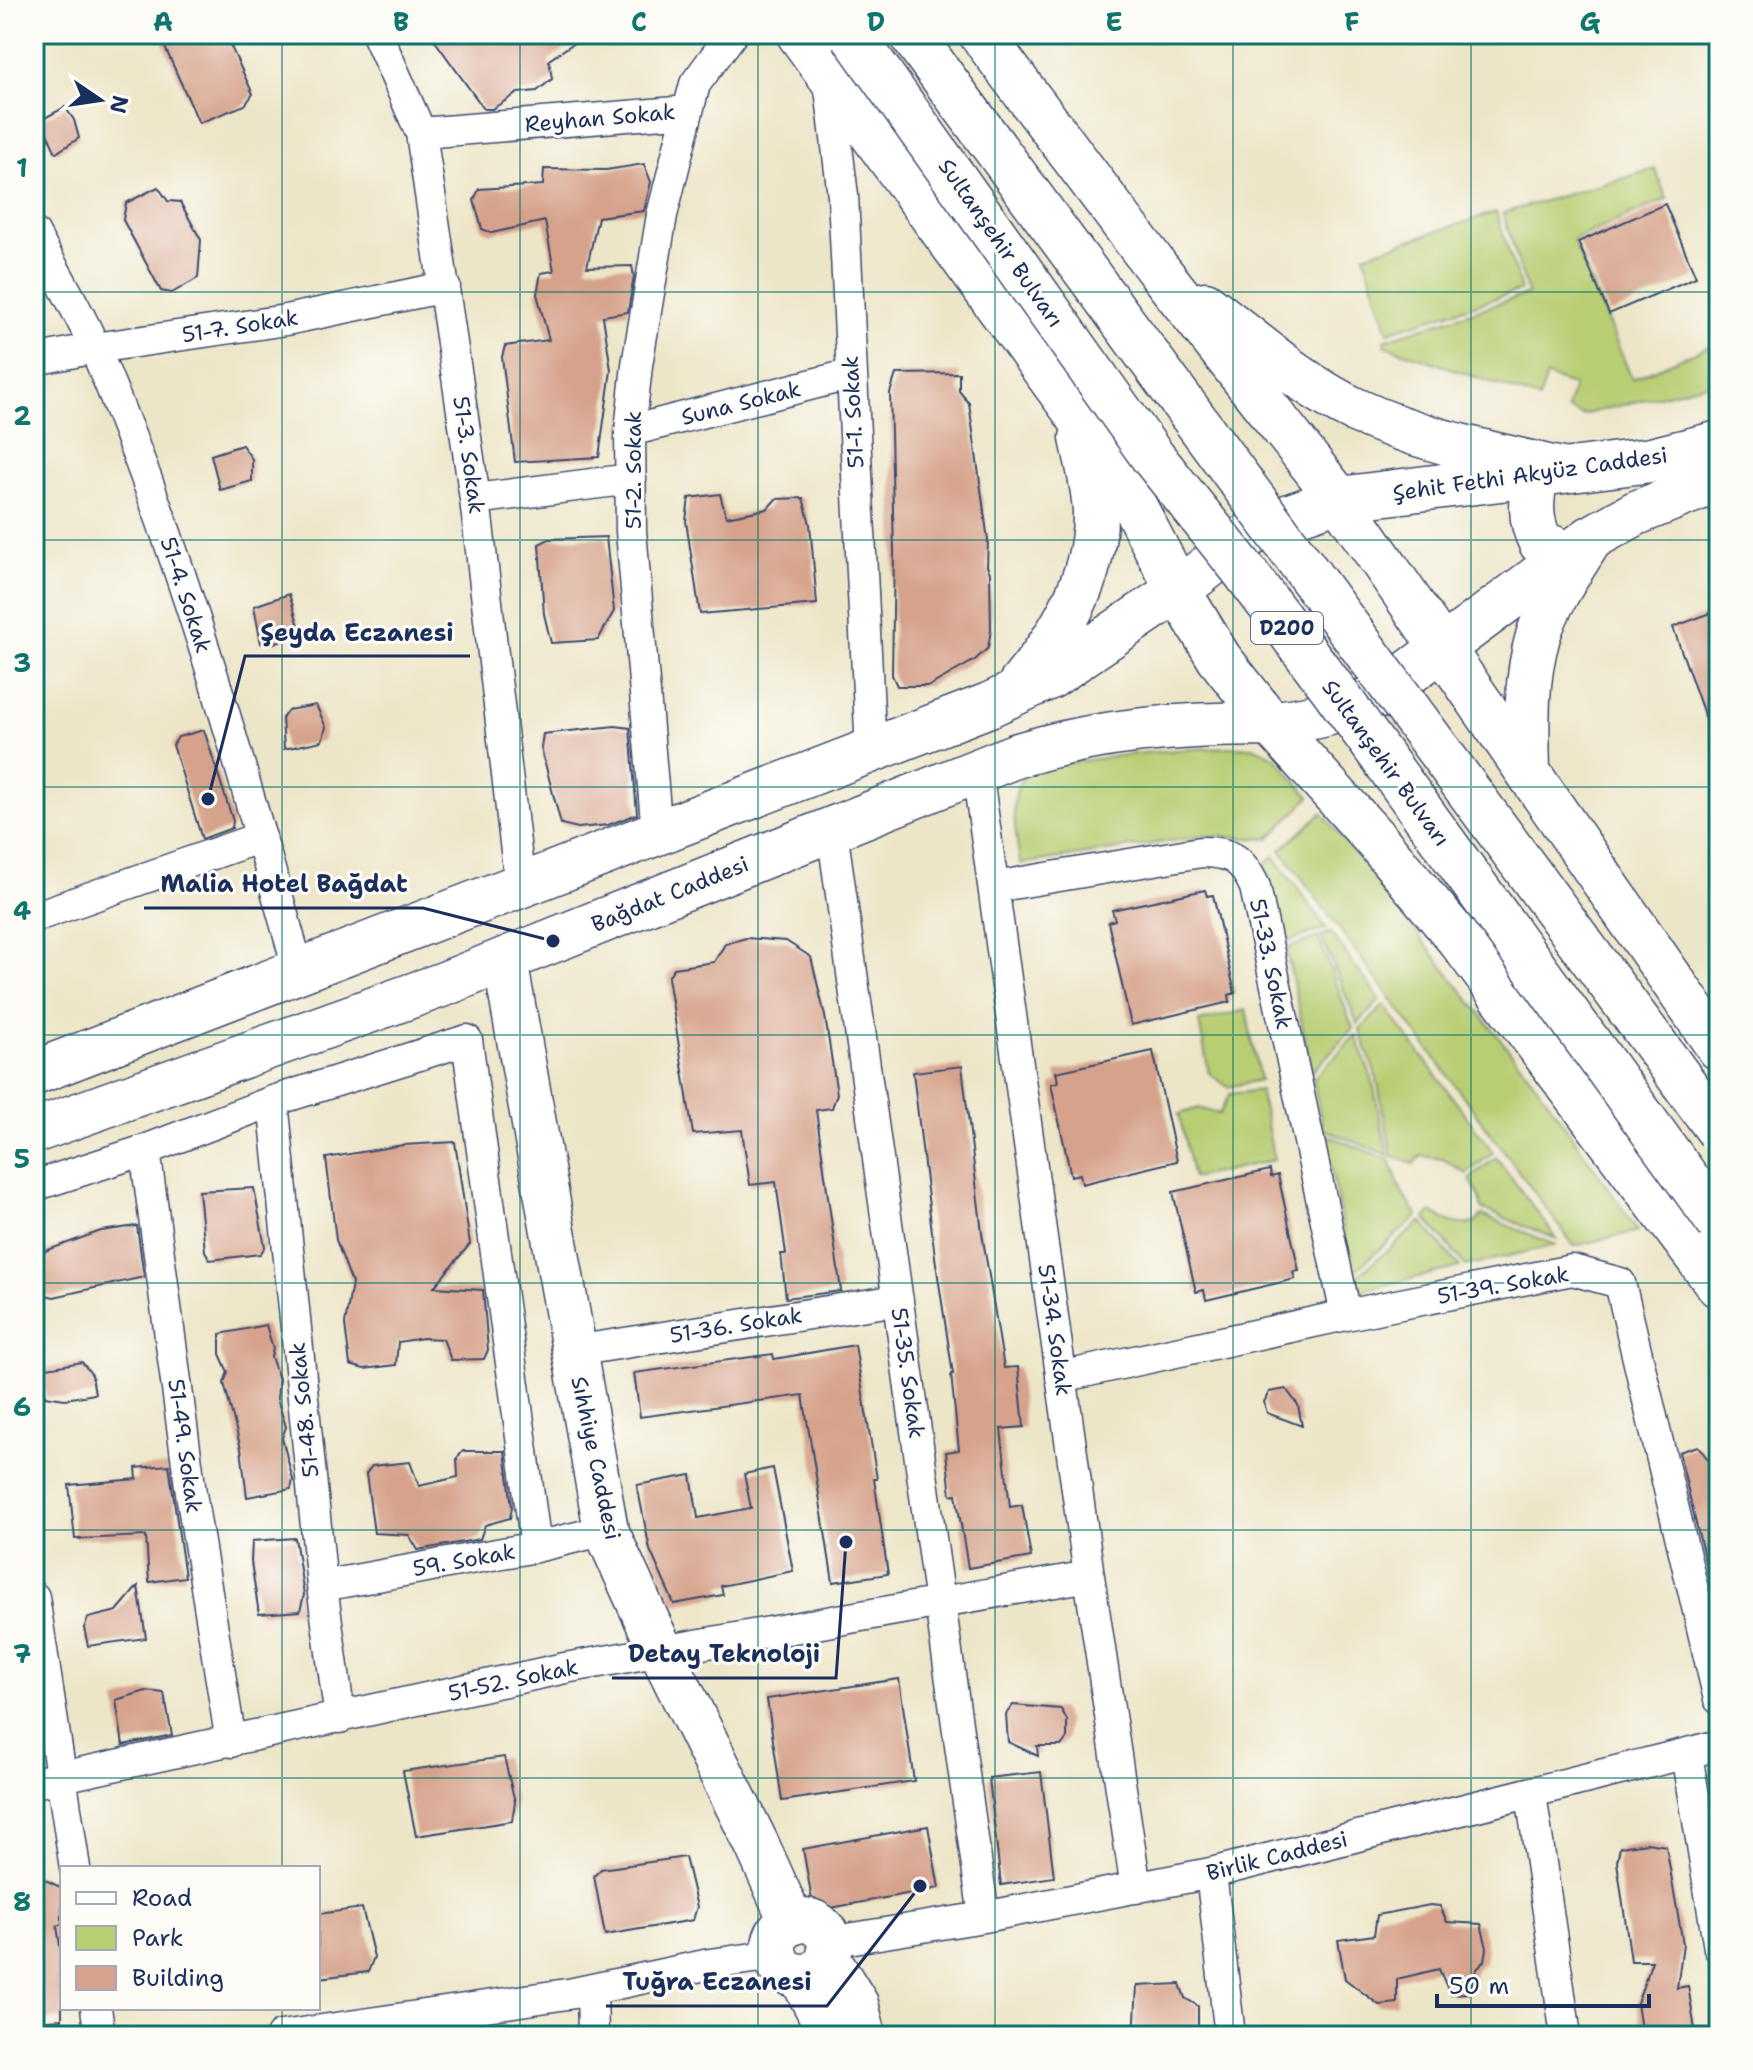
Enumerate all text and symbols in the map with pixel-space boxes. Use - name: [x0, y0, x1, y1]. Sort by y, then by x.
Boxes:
- text: A: [153, 4, 173, 39]
- text: B: [393, 4, 409, 39]
- text: C: [631, 4, 647, 39]
- text: D: [867, 4, 885, 39]
- text: E: [1105, 4, 1123, 39]
- text: F: [1344, 4, 1360, 39]
- text: G: [1580, 4, 1601, 39]
- north arrow: [60, 60, 140, 140]
- text: N: [103, 93, 135, 116]
- street label: Reyhan Sokak: [524, 97, 676, 139]
- text: 1: [16, 150, 28, 185]
- street label: Sultanşehir Bulvarı: [932, 153, 1070, 333]
- street label: 51-7. Sokak: [180, 302, 300, 350]
- street label: 51-1. Sokak: [836, 355, 870, 469]
- street label: Suna Sokak: [678, 374, 804, 432]
- street label: 51-3. Sokak: [446, 394, 492, 516]
- text: 2: [13, 398, 31, 433]
- street label: 51-2. Sokak: [619, 411, 648, 529]
- street label: Şehit Fethi Akyüz Caddesi: [1391, 440, 1669, 508]
- street label: 51-4. Sokak: [154, 533, 218, 657]
- callout: Şeyda Eczanesi: [245, 608, 470, 656]
- road number: D200: [1251, 612, 1323, 644]
- text: Şeyda Eczanesi: [260, 617, 454, 649]
- text: 3: [13, 645, 31, 680]
- street label: Sultanşehir Bulvarı: [1316, 674, 1456, 852]
- street label: Bağdat Caddesi: [587, 849, 753, 939]
- callout: Malia Hotel Bağdat: [144, 860, 423, 908]
- text: Malia Hotel Bağdat: [160, 868, 408, 900]
- text: 4: [13, 893, 31, 928]
- street label: 51-33. Sokak: [1243, 896, 1299, 1032]
- text: 5: [14, 1141, 30, 1176]
- street label: 51-39. Sokak: [1435, 1259, 1571, 1311]
- street label: 51-34. Sokak: [1031, 1262, 1079, 1398]
- street label: 51-36. Sokak: [668, 1300, 804, 1350]
- street label: 51-35. Sokak: [884, 1306, 932, 1440]
- street label: 51-48. Sokak: [282, 1341, 326, 1479]
- street label: Sıhhiye Caddesi: [565, 1374, 627, 1542]
- street label: 51-49. Sokak: [161, 1377, 209, 1515]
- text: 6: [13, 1389, 31, 1424]
- street label: 59. Sokak: [411, 1537, 517, 1583]
- callout: Detay Teknoloji: [612, 1630, 836, 1678]
- text: 7: [13, 1636, 31, 1671]
- text: Detay Teknoloji: [628, 1638, 820, 1670]
- street label: 51-52. Sokak: [445, 1652, 581, 1708]
- street label: Birlik Caddesi: [1203, 1824, 1351, 1888]
- legend: [60, 1866, 320, 2010]
- text: Road: [132, 1882, 192, 1914]
- text: 8: [13, 1884, 31, 1919]
- text: Park: [132, 1922, 184, 1954]
- callout: Tuğra Eczanesi: [606, 1958, 827, 2006]
- scale bar: [1437, 1958, 1649, 2008]
- text: Building: [132, 1962, 224, 1994]
- text: Tuğra Eczanesi: [622, 1966, 812, 1998]
- text: 50 m: [1449, 1970, 1509, 2002]

